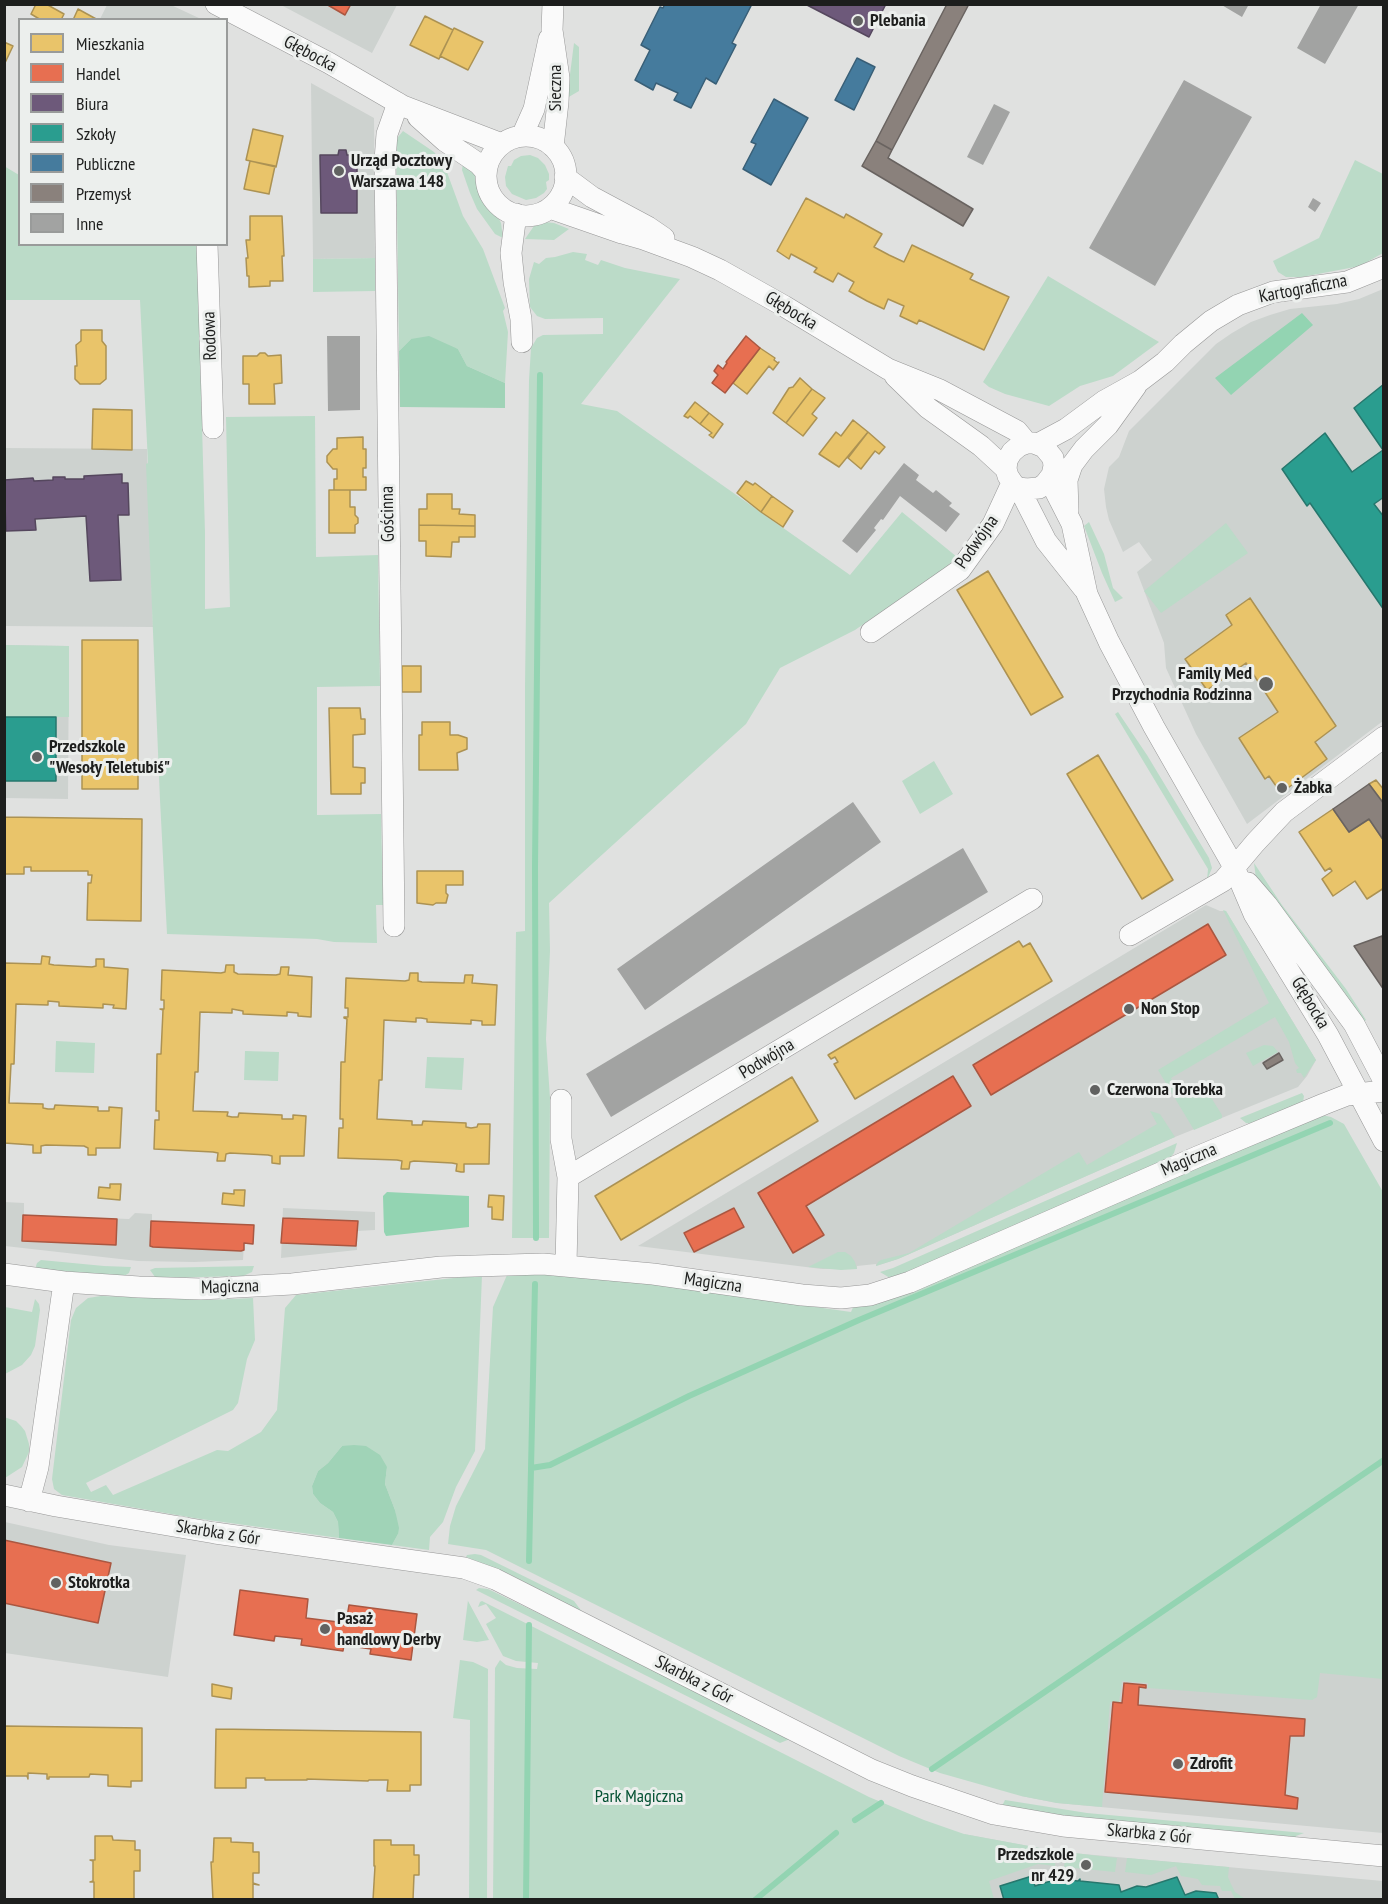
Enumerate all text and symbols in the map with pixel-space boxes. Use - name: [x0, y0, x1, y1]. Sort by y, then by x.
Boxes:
- place label: Plebania: [870, 10, 926, 32]
- marker: Plebania: [851, 14, 865, 28]
- legend: [18, 18, 228, 246]
- street label: Głębocka: [280, 31, 340, 77]
- text: Mieszkania: [76, 32, 145, 55]
- text: Handel: [76, 62, 120, 85]
- street label: Sieczna: [545, 65, 567, 111]
- text: Biura: [76, 92, 108, 115]
- text: Szkoły: [76, 122, 116, 145]
- place label: Urząd Pocztowy Warszawa 148: [351, 150, 452, 192]
- text: Publiczne: [76, 152, 135, 175]
- marker: Urząd Pocztowy Warszawa 148: [332, 164, 346, 178]
- text: Przemysł: [76, 182, 131, 205]
- text: Inne: [76, 212, 103, 235]
- street label: Kartograficzna: [1257, 270, 1349, 308]
- street label: Głębocka: [761, 287, 821, 335]
- street label: Rodowa: [198, 311, 222, 361]
- street label: Gościnna: [377, 486, 399, 542]
- street label: Podwójna: [951, 511, 1003, 573]
- place label: Family Med Przychodnia Rodzinna: [1112, 663, 1252, 706]
- marker: Family Med Przychodnia Rodzinna: [1257, 675, 1275, 693]
- place label: Przedszkole "Wesoły Teletubiś": [49, 736, 170, 778]
- marker: Przedszkole "Wesoły Teletubiś": [30, 750, 44, 764]
- place label: Żabka: [1294, 777, 1332, 799]
- marker: Żabka: [1275, 781, 1289, 795]
- street label: Głębocka: [1286, 973, 1334, 1033]
- place label: Non Stop: [1141, 998, 1200, 1020]
- marker: Non Stop: [1122, 1002, 1136, 1016]
- street label: Podwójna: [736, 1034, 798, 1084]
- place label: Czerwona Torebka: [1107, 1079, 1223, 1101]
- marker: Czerwona Torebka: [1088, 1083, 1102, 1097]
- street label: Magiczna: [1158, 1139, 1220, 1181]
- street label: Magiczna: [683, 1268, 743, 1298]
- street label: Magiczna: [201, 1275, 259, 1299]
- street label: Skarbka z Gór: [175, 1516, 261, 1550]
- place label: Stokrotka: [68, 1572, 130, 1594]
- marker: Stokrotka: [49, 1576, 63, 1590]
- place label: Pasaż handlowy Derby: [337, 1608, 441, 1650]
- marker: Pasaż handlowy Derby: [318, 1622, 332, 1636]
- street label: Skarbka z Gór: [651, 1651, 737, 1709]
- place label: Zdrofit: [1190, 1753, 1233, 1775]
- marker: Zdrofit: [1171, 1757, 1185, 1771]
- park label: Park Magiczna: [595, 1786, 683, 1808]
- street label: Skarbka z Gór: [1106, 1820, 1192, 1848]
- place label: Przedszkole nr 429: [998, 1844, 1074, 1886]
- marker: Przedszkole nr 429: [1079, 1858, 1093, 1872]

